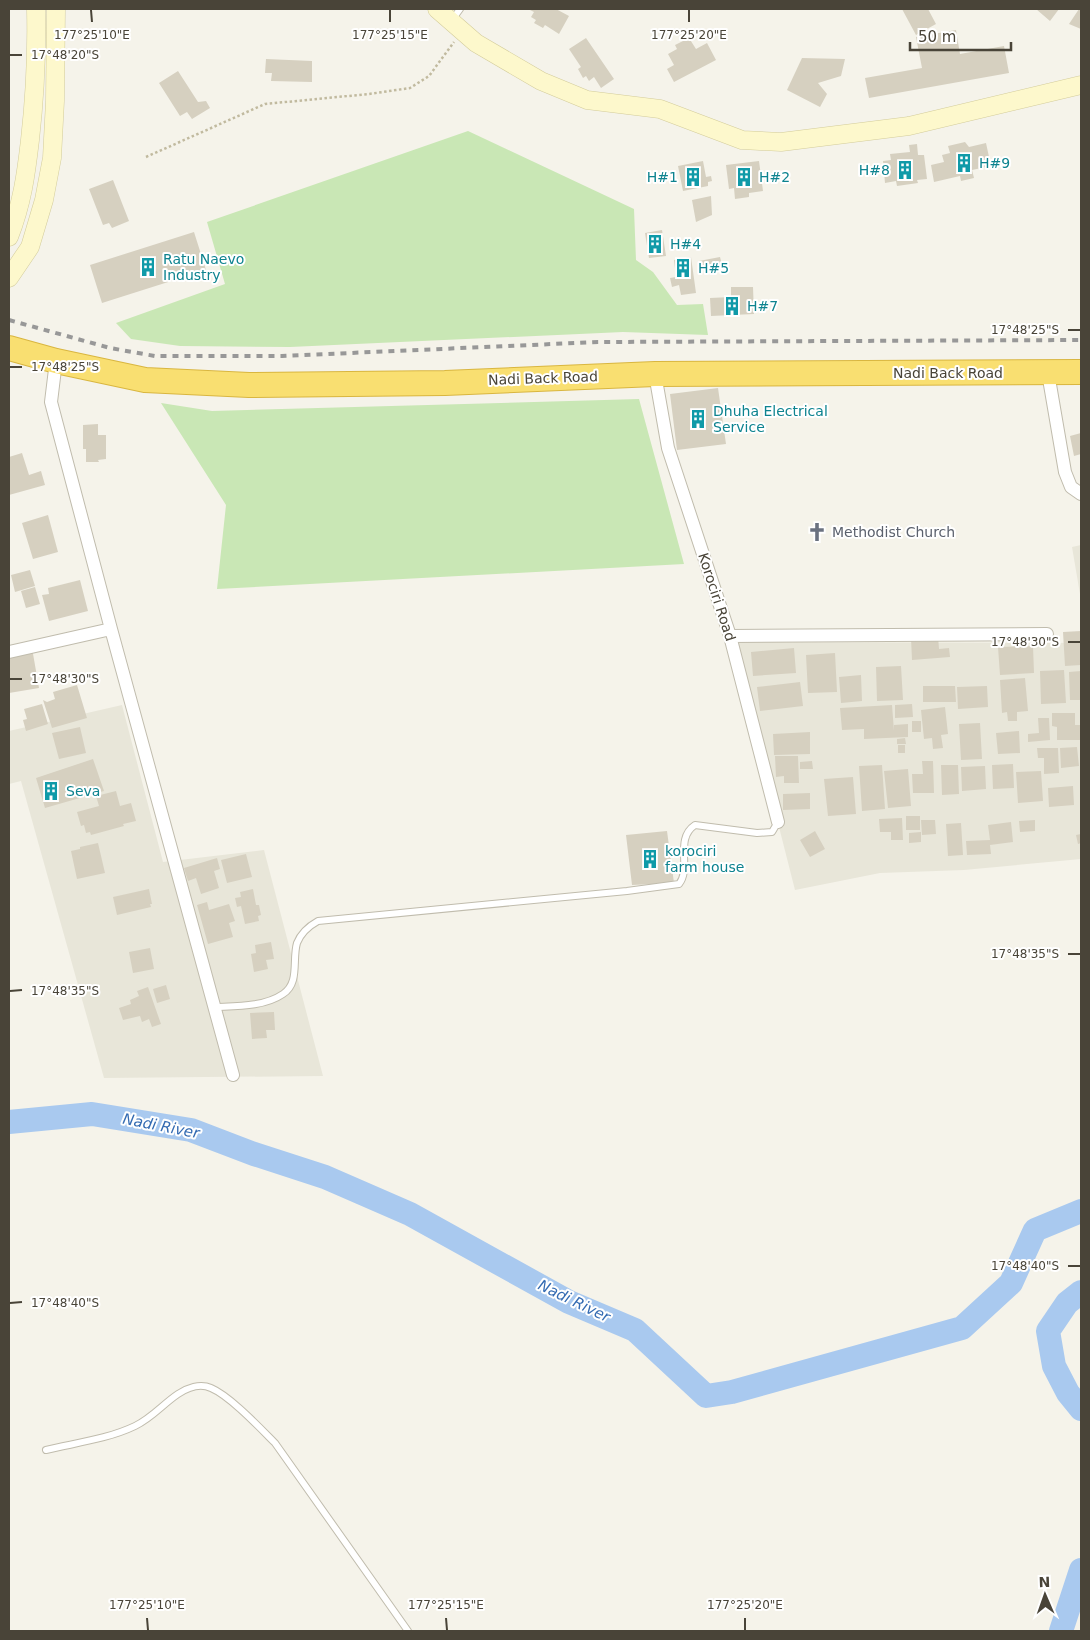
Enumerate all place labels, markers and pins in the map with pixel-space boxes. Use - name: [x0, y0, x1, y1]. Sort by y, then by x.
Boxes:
- building icon: H#9: [953, 152, 975, 174]
- place label: H#9: [979, 155, 1010, 171]
- building icon: H#8: [894, 159, 916, 181]
- place label: H#8: [859, 162, 890, 178]
- building icon: H#1: [682, 166, 704, 188]
- building icon: H#2: [733, 166, 755, 188]
- place label: H#1: [647, 169, 678, 185]
- place label: H#2: [759, 169, 790, 185]
- building icon: H#4: [644, 233, 666, 255]
- place label: H#4: [670, 236, 701, 252]
- place label: Ratu Naevo Industry: [163, 251, 244, 283]
- building icon: Ratu Naevo Industry: [137, 256, 159, 278]
- building icon: H#5: [672, 257, 694, 279]
- place label: H#5: [698, 260, 729, 276]
- building icon: H#7: [721, 295, 743, 317]
- place label: H#7: [747, 298, 778, 314]
- place label: Dhuha Electrical Service: [713, 403, 828, 435]
- building icon: Dhuha Electrical Service: [687, 408, 709, 430]
- church icon: Methodist Church: [806, 521, 828, 543]
- place label: Methodist Church: [832, 524, 955, 540]
- building icon: Seva: [40, 780, 62, 802]
- place label: Seva: [66, 783, 100, 799]
- place label: korociri farm house: [665, 843, 744, 875]
- building icon: korociri farm house: [639, 848, 661, 870]

